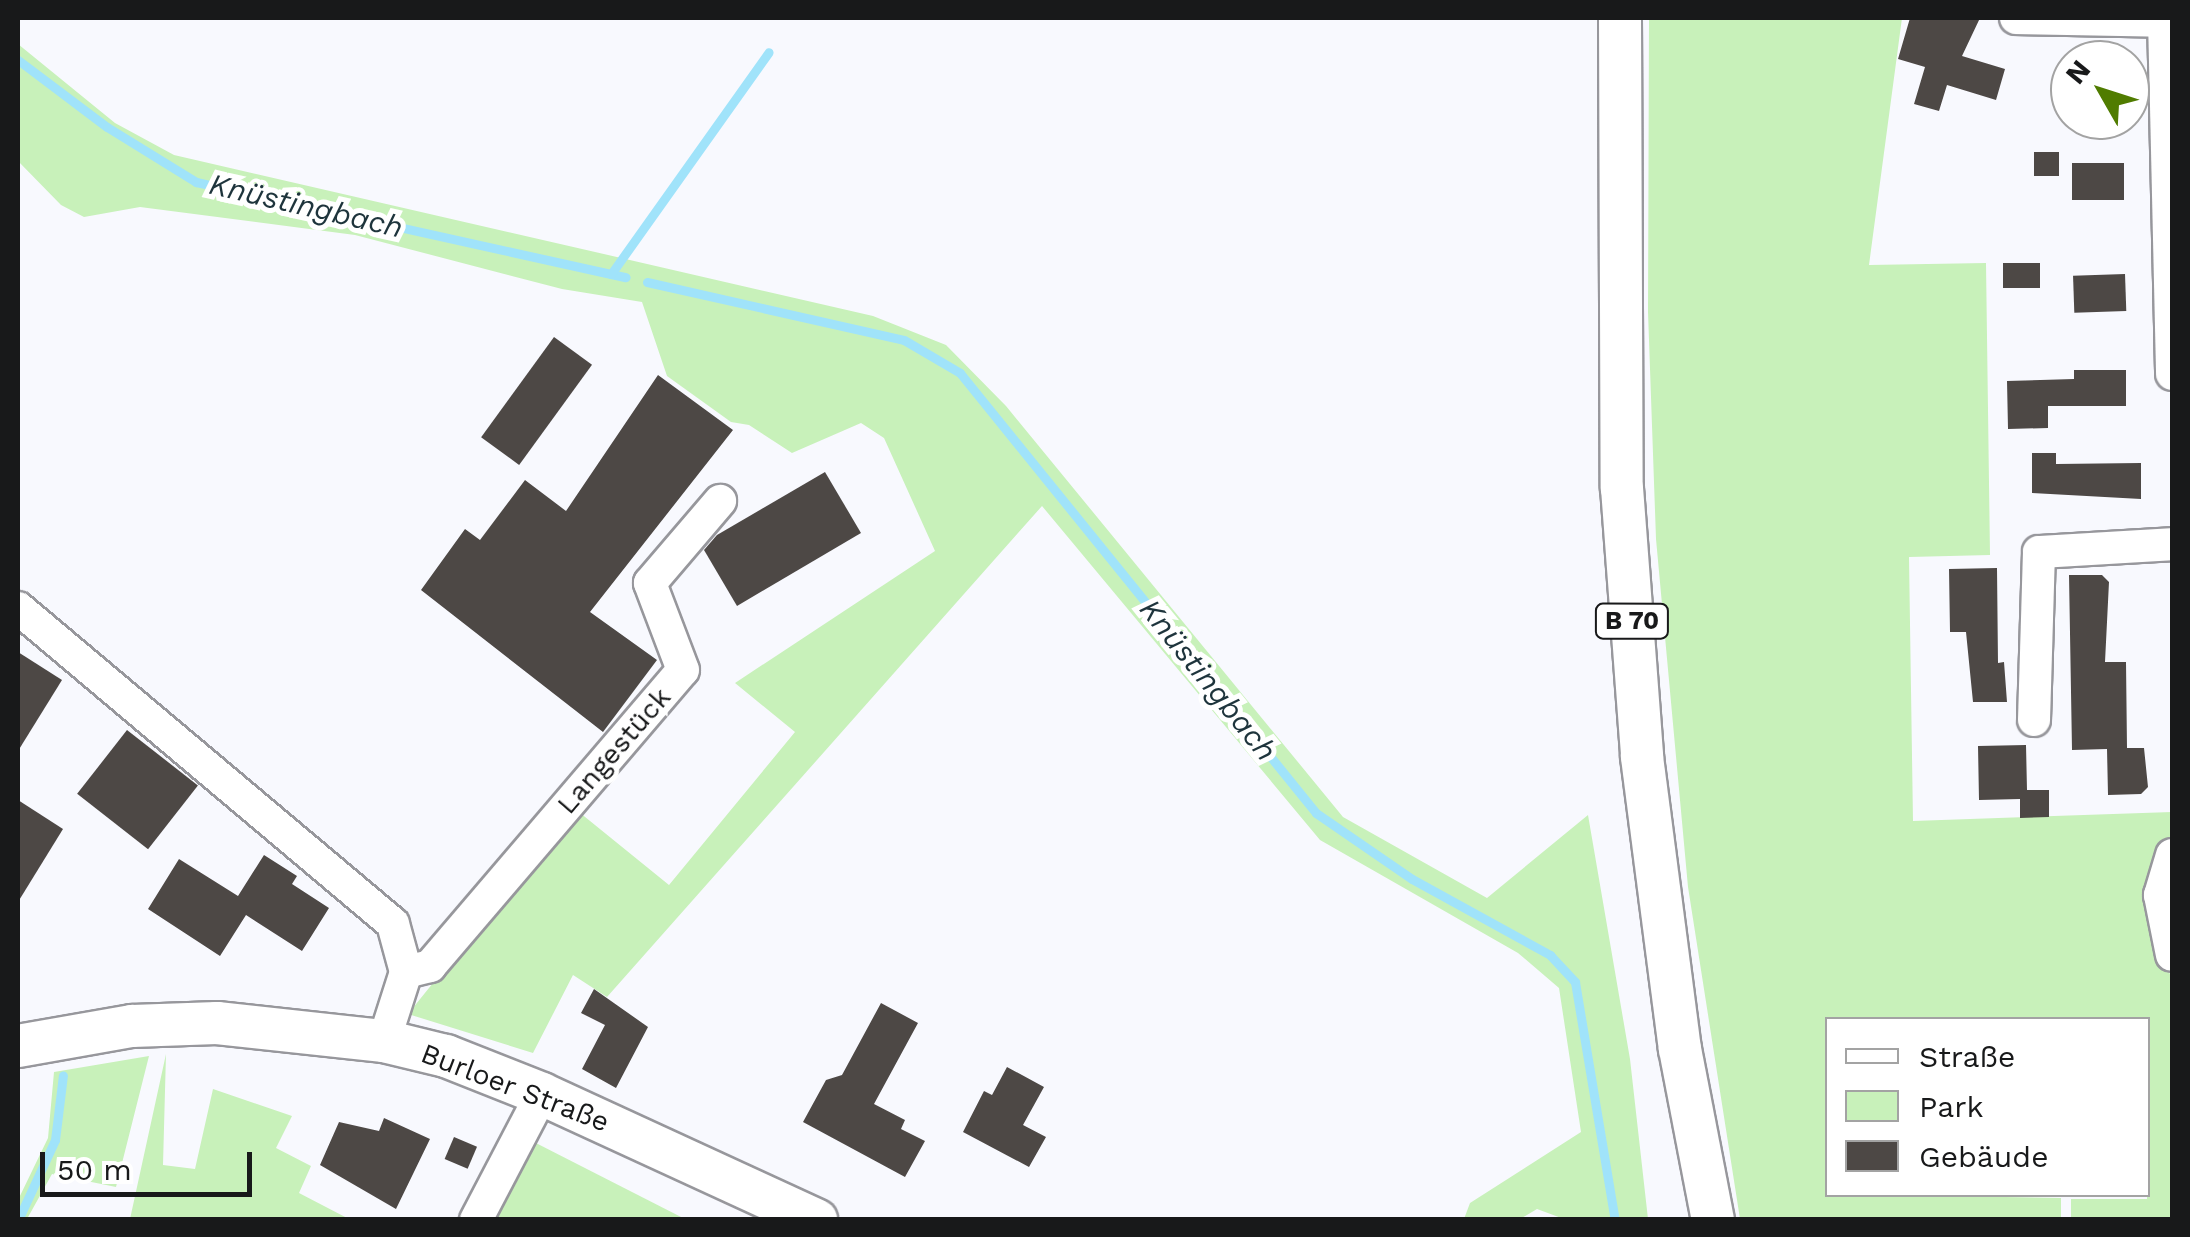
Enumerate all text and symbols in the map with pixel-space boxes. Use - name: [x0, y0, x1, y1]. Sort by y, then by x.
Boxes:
- north arrow: [2050, 40, 2150, 140]
- text: N: [2058, 54, 2097, 91]
- water label: Knüstingbach: [206, 166, 406, 246]
- water label: Knüstingbach: [1132, 592, 1284, 768]
- road number: B 70: [1594, 601, 1670, 641]
- street label: Langestück: [550, 681, 678, 821]
- legend: [1825, 1017, 2150, 1197]
- street label: Burloer Straße: [416, 1037, 614, 1139]
- text: Straße: [1919, 1039, 2015, 1074]
- text: Park: [1919, 1089, 1984, 1124]
- scale bar: [45, 1132, 258, 1194]
- text: Gebäude: [1919, 1139, 2048, 1174]
- text: 50 m: [57, 1152, 132, 1187]

